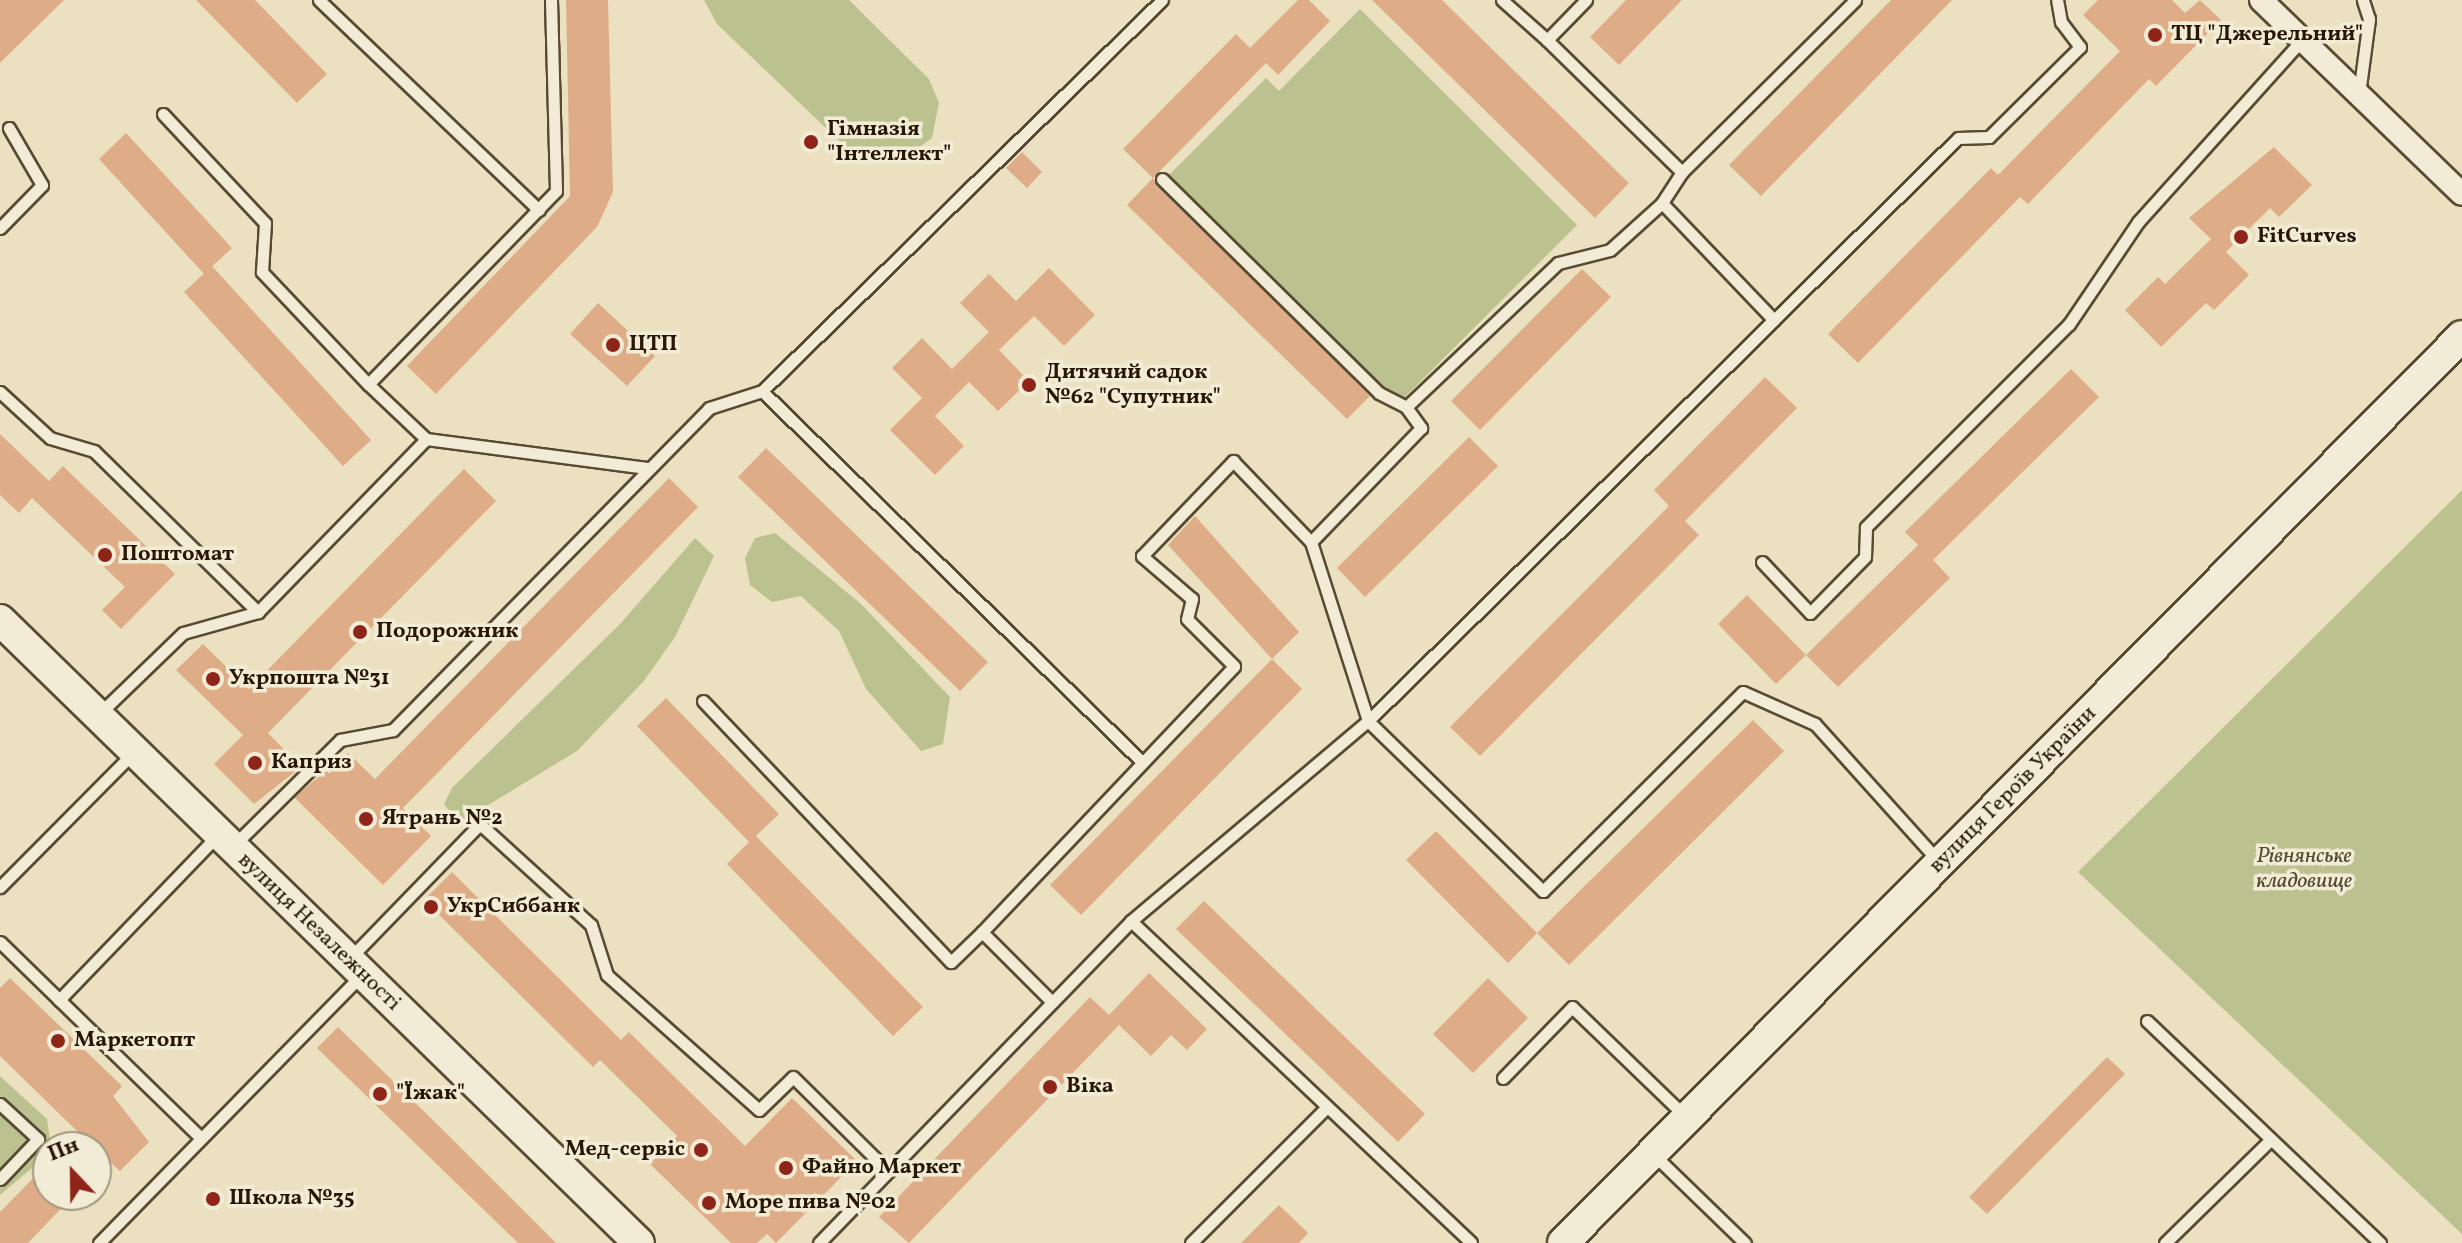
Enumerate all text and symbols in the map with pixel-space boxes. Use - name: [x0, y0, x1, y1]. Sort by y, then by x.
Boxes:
- place label: ТЦ "Джерельний": [2171, 22, 2363, 48]
- marker: ТЦ "Джерельний": [2146, 26, 2164, 44]
- place label: Гімназія "Інтеллект": [827, 116, 951, 168]
- marker: Гімназія "Інтеллект": [802, 133, 820, 151]
- place label: FitCurves: [2257, 224, 2357, 250]
- marker: FitCurves: [2232, 228, 2250, 246]
- place label: ЦТП: [629, 332, 677, 358]
- marker: ЦТП: [604, 336, 622, 354]
- place label: Дитячий садок №62 "Супутник": [1045, 359, 1221, 410]
- marker: Дитячий садок №62 "Супутник": [1020, 376, 1038, 394]
- place label: Поштомат: [121, 542, 234, 568]
- marker: Поштомат: [96, 546, 114, 564]
- place label: Подорожник: [376, 619, 518, 645]
- marker: Подорожник: [351, 623, 369, 641]
- place label: Укрпошта №31: [229, 666, 390, 692]
- marker: Укрпошта №31: [204, 670, 222, 688]
- street label: вулиця Героїв України: [1924, 701, 2102, 879]
- place label: Каприз: [271, 750, 352, 776]
- marker: Каприз: [246, 754, 264, 772]
- place label: Ятрань №2: [382, 806, 503, 832]
- marker: Ятрань №2: [357, 810, 375, 828]
- park label: Рівнянське кладовище: [2256, 843, 2352, 894]
- street label: вулиця Незалежності: [232, 847, 406, 1017]
- place label: УкрСиббанк: [447, 894, 580, 920]
- marker: УкрСиббанк: [422, 898, 440, 916]
- place label: Маркетопт: [74, 1028, 195, 1054]
- marker: Маркетопт: [49, 1032, 67, 1050]
- place label: Віка: [1066, 1074, 1114, 1100]
- marker: Віка: [1041, 1078, 1059, 1096]
- place label: "Їжак": [396, 1081, 465, 1107]
- marker: "Їжак": [371, 1085, 389, 1103]
- text: Пн: [43, 1130, 84, 1170]
- north arrow: [32, 1131, 112, 1211]
- place label: Мед-сервіс: [565, 1137, 685, 1163]
- marker: Мед-сервіс: [692, 1141, 710, 1159]
- place label: Файно Маркет: [802, 1155, 961, 1181]
- marker: Файно Маркет: [777, 1159, 795, 1177]
- place label: Школа №35: [229, 1186, 355, 1212]
- marker: Школа №35: [204, 1190, 222, 1208]
- place label: Море пива №02: [725, 1190, 896, 1216]
- marker: Море пива №02: [700, 1194, 718, 1212]

